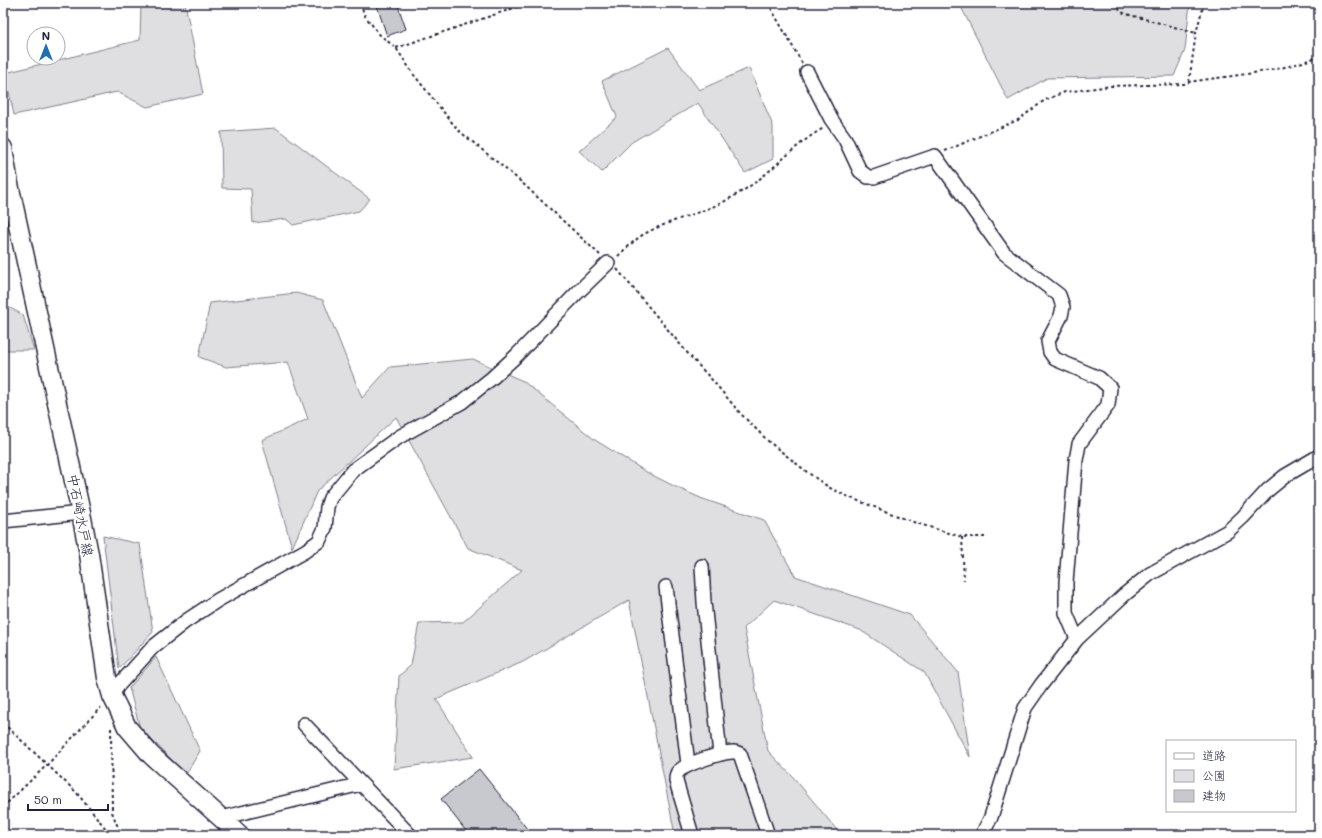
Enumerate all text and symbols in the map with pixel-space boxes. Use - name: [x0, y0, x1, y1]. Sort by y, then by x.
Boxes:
- north arrow: [26, 26, 66, 66]
- text: N: [42, 28, 50, 43]
- street label: 中石崎水戸線: [64, 472, 98, 558]
- legend: [1166, 740, 1296, 812]
- text: 道路: [1202, 747, 1226, 763]
- text: 公園: [1202, 767, 1226, 783]
- scale bar: [28, 786, 108, 812]
- text: 建物: [1202, 787, 1226, 803]
- text: 50 m: [34, 791, 62, 807]

